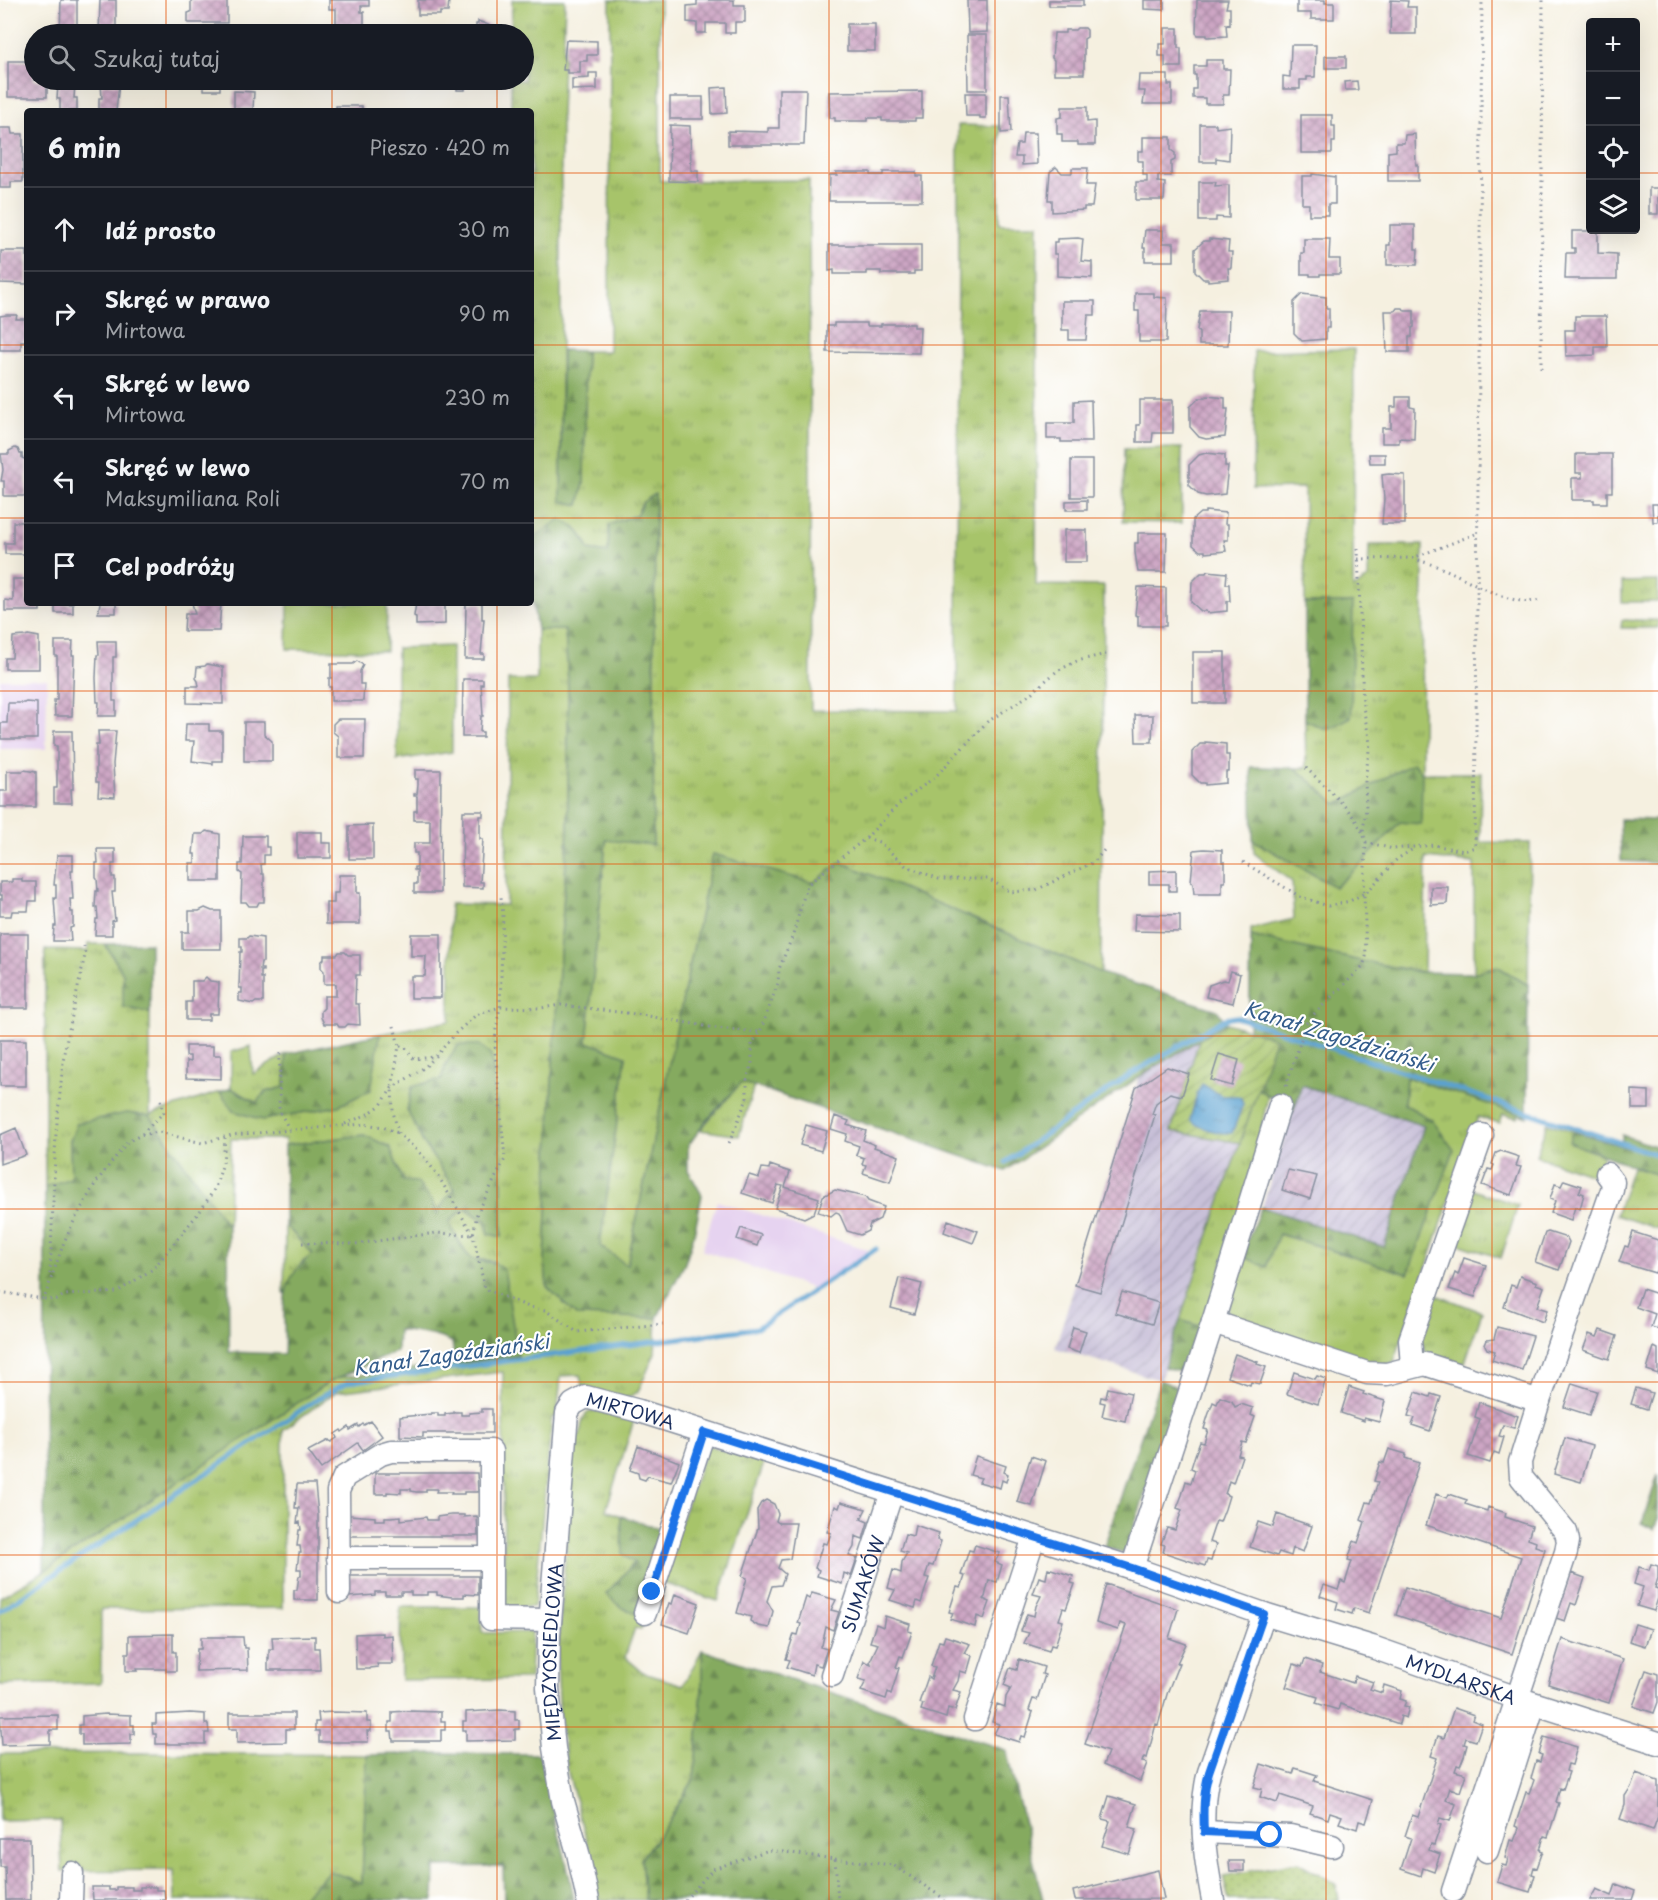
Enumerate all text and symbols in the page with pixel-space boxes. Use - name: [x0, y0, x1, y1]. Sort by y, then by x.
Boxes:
- map controls: [1586, 18, 1640, 234]
- button: +: [1586, 18, 1640, 72]
- search box: [24, 24, 534, 90]
- icon: search: [45, 41, 78, 74]
- text: Szukaj tutaj: [93, 41, 220, 74]
- button: −: [1586, 72, 1640, 126]
- button: locate: [1586, 126, 1640, 180]
- text: 6 min: [48, 128, 121, 167]
- text: Pieszo · 420 m: [370, 132, 510, 162]
- button: layers: [1586, 180, 1640, 234]
- icon: ahead: [48, 213, 81, 246]
- text: Idź prosto: [105, 213, 216, 246]
- text: 30 m: [457, 214, 510, 244]
- text: Skręć w prawo: [105, 282, 270, 315]
- icon: right: [48, 297, 81, 330]
- text: 90 m: [459, 298, 510, 328]
- text: Mirtowa: [105, 315, 185, 345]
- text: Skręć w lewo: [105, 366, 250, 399]
- icon: left: [48, 381, 81, 414]
- text: 230 m: [445, 382, 510, 412]
- text: Mirtowa: [105, 399, 185, 429]
- text: Skręć w lewo: [105, 450, 250, 483]
- icon: left: [48, 465, 81, 498]
- text: 70 m: [460, 466, 510, 496]
- text: Maksymiliana Roli: [105, 483, 280, 513]
- icon: arrive: [48, 549, 81, 582]
- text: Cel podróży: [105, 549, 235, 582]
- water label: Kanał Zagoździański: [1240, 993, 1441, 1080]
- water label: Kanał Zagoździański: [351, 1325, 554, 1383]
- street label: MIRTOWA: [583, 1384, 679, 1435]
- street label: SUMAKÓW: [833, 1531, 891, 1636]
- street label: MIĘDZYOSIEDLOWA: [534, 1562, 568, 1743]
- route end: [638, 1578, 664, 1604]
- street label: MYDLARSKA: [1402, 1647, 1520, 1710]
- route start: [1256, 1821, 1282, 1847]

